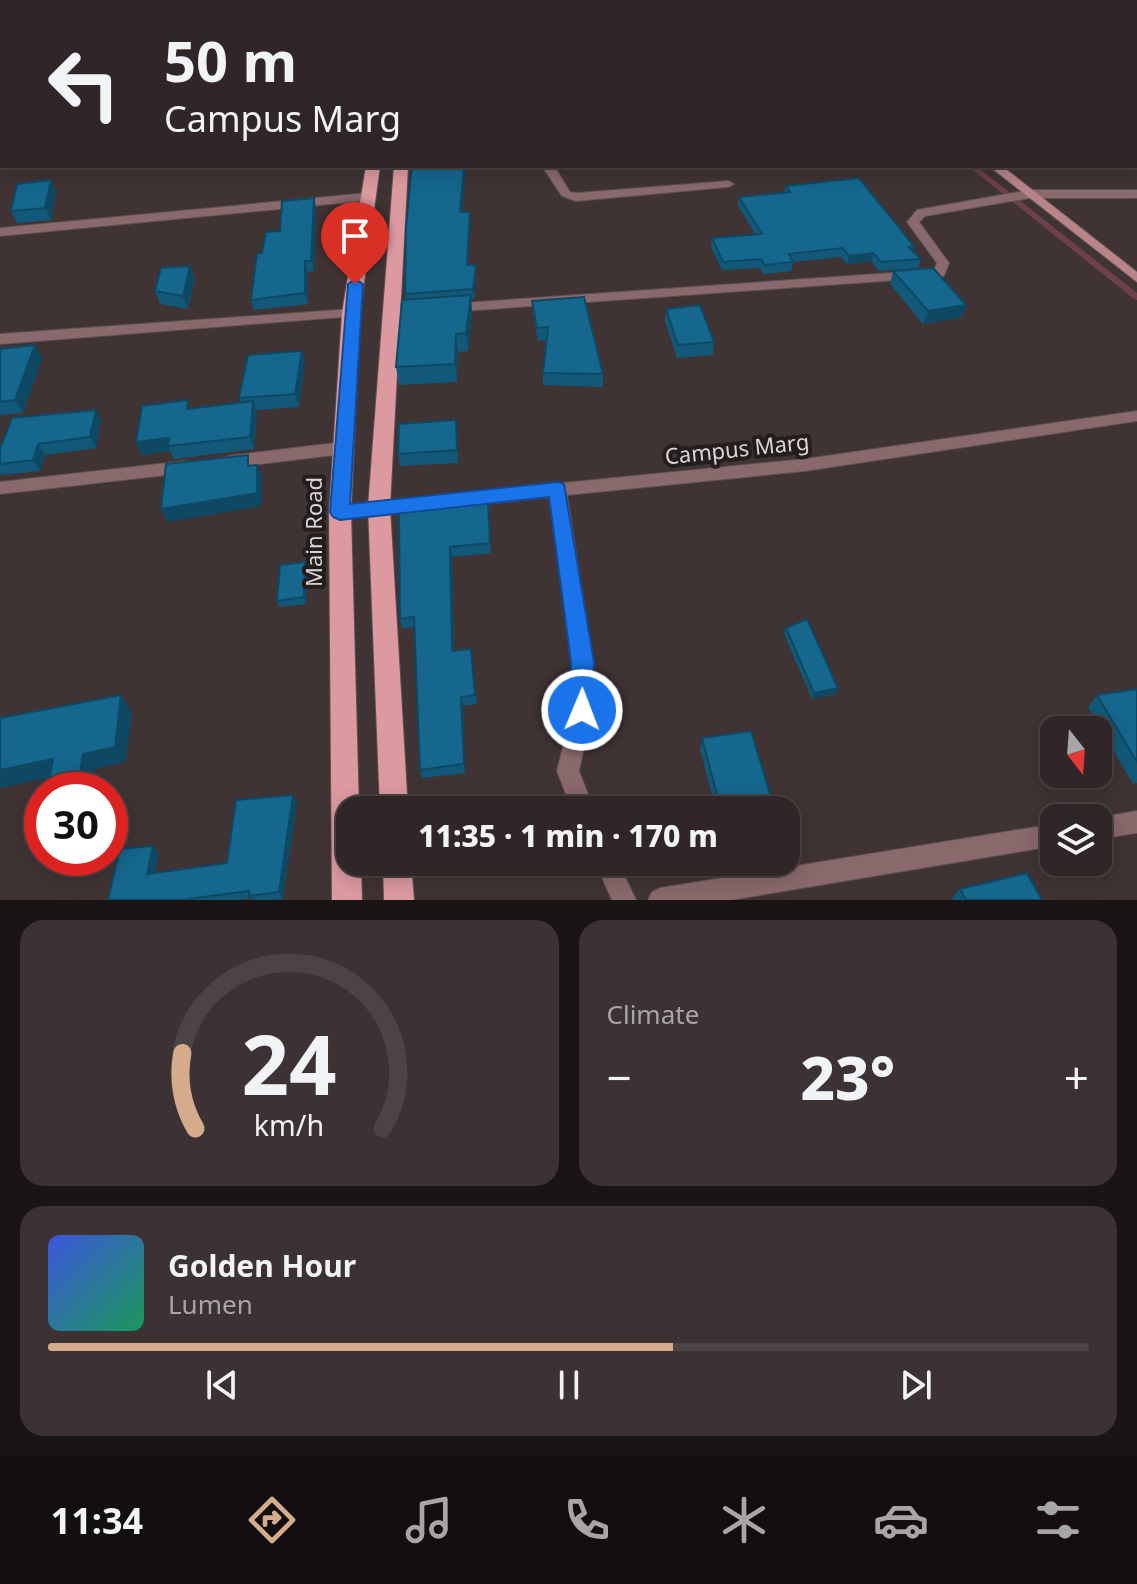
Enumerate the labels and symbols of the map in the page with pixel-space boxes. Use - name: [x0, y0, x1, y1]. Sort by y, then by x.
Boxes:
- pin: [321, 202, 389, 284]
- street label: Campus Marg: [663, 426, 811, 470]
- street label: Main Road: [298, 477, 328, 587]
- position arrow: [540, 668, 624, 752]
- north arrow: [1040, 716, 1112, 788]
- speed limit sign: 30: [24, 772, 128, 876]

